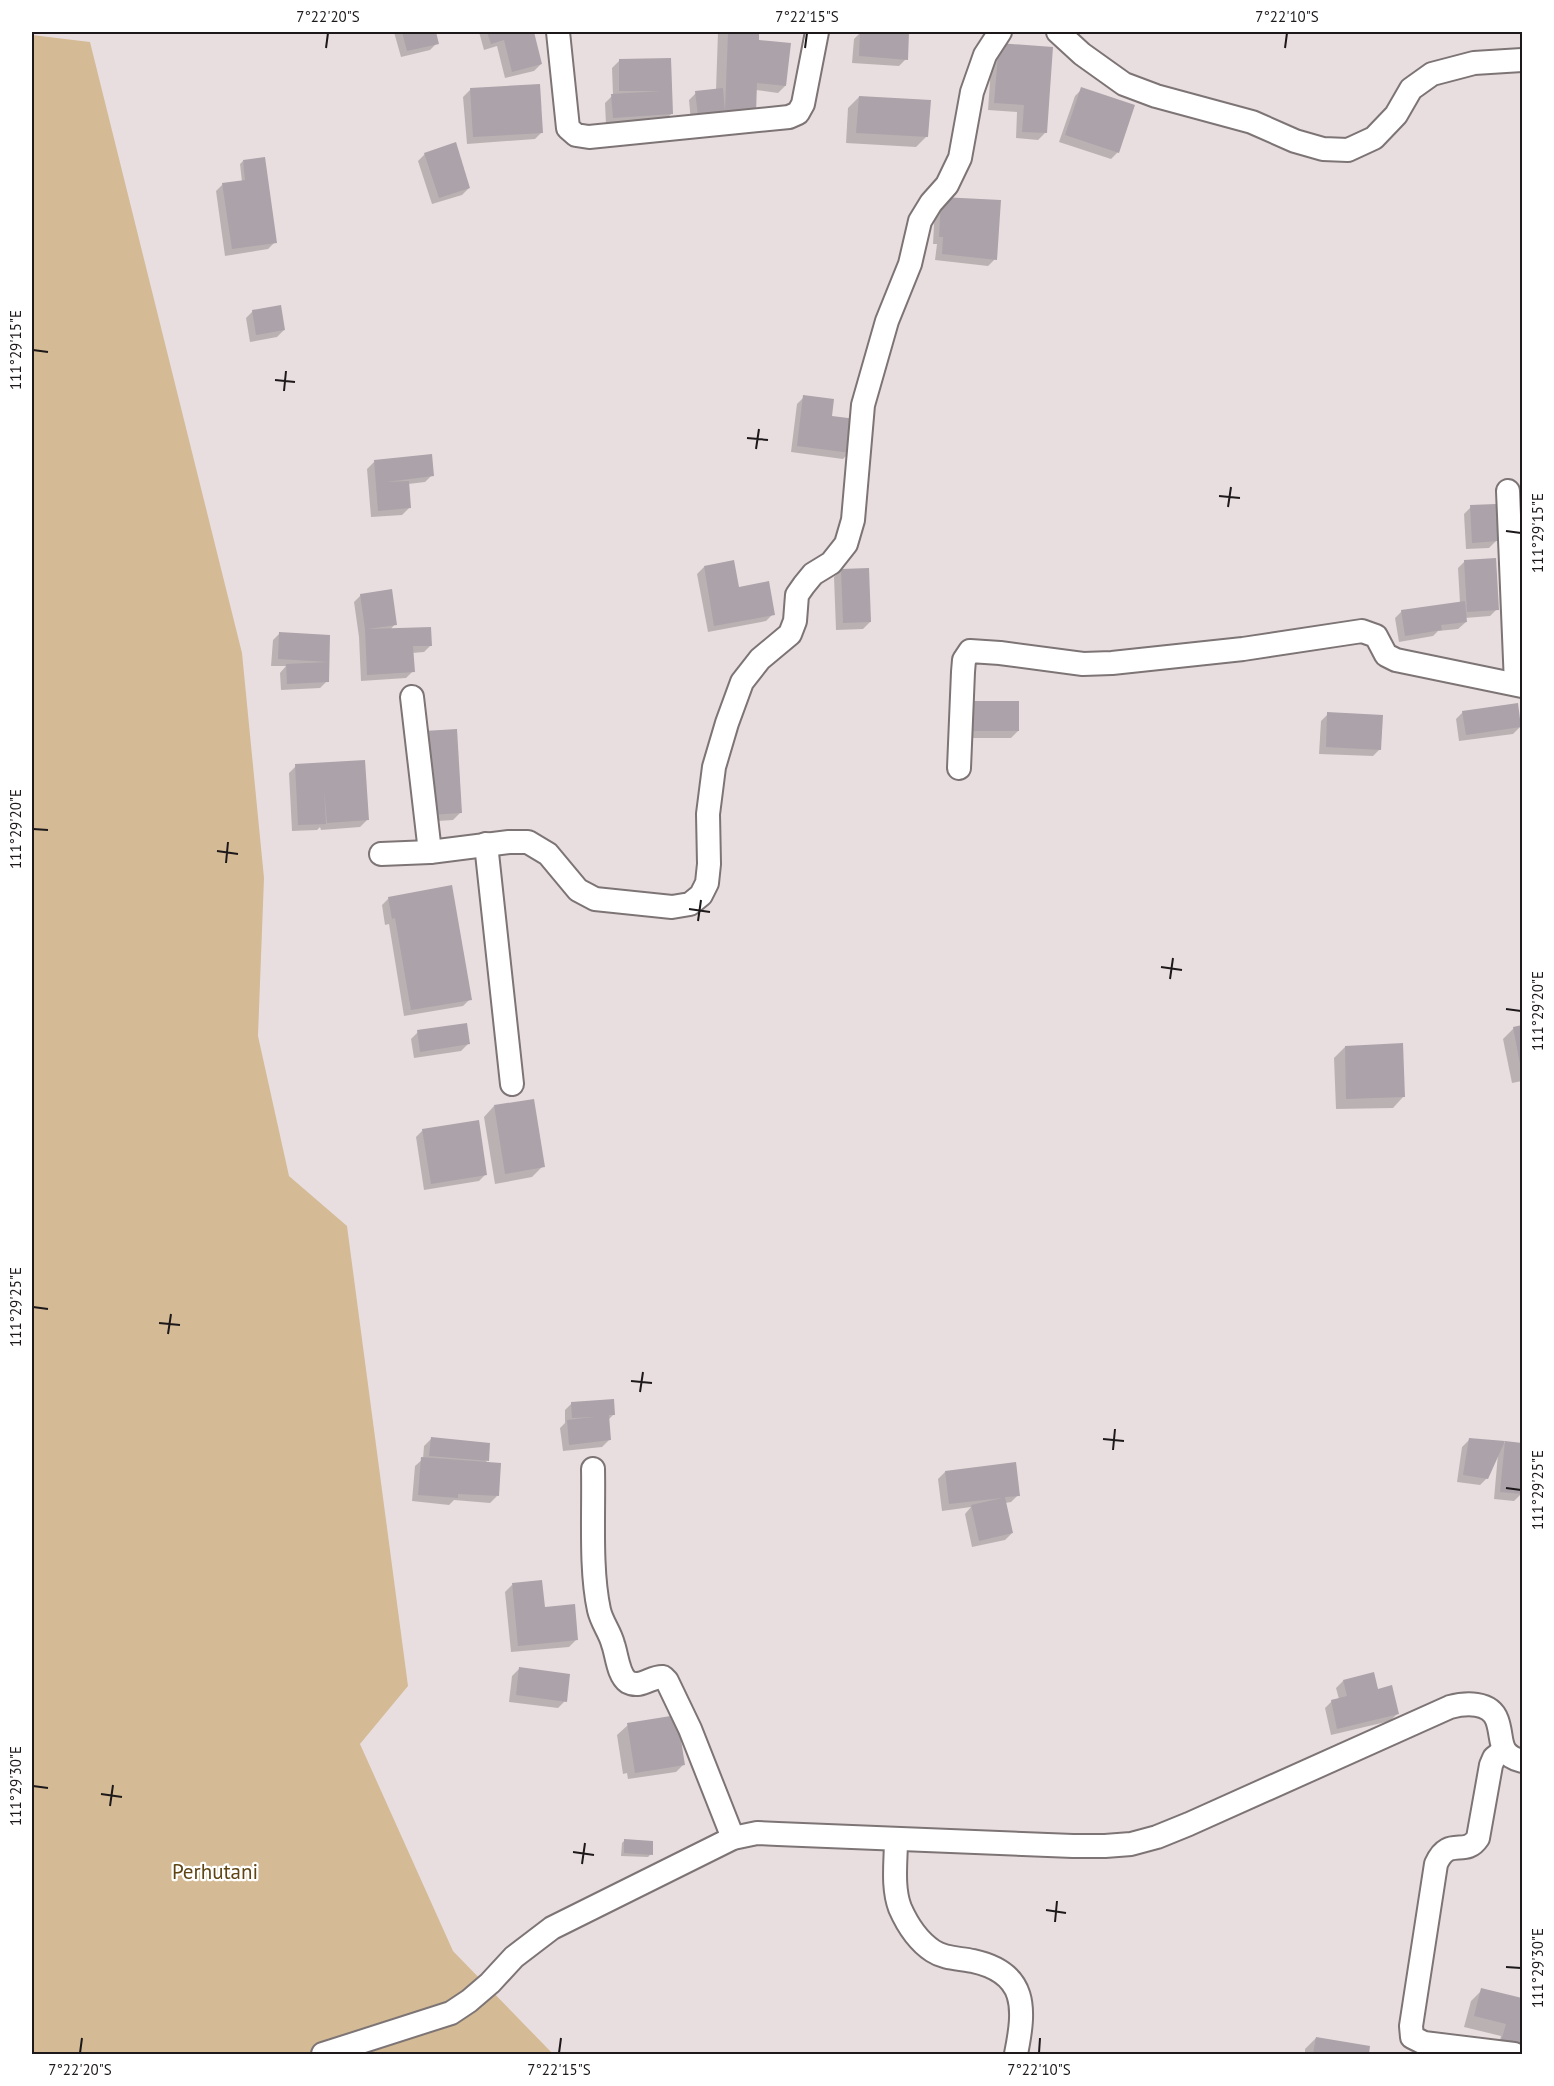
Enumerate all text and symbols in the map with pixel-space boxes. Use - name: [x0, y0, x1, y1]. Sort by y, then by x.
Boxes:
- text: 7°22'20"S: [296, 7, 360, 26]
- text: 7°22'15"S: [775, 7, 839, 26]
- text: 7°22'10"S: [1255, 7, 1319, 26]
- text: 111°29'15"E: [6, 310, 25, 390]
- text: 111°29'15"E: [1528, 493, 1547, 573]
- text: 111°29'20"E: [6, 789, 25, 869]
- text: 111°29'20"E: [1528, 971, 1547, 1051]
- text: 111°29'25"E: [6, 1267, 25, 1347]
- text: 111°29'25"E: [1528, 1450, 1547, 1530]
- text: 111°29'30"E: [6, 1746, 25, 1826]
- park label: Perhutani: [172, 1858, 258, 1885]
- text: 111°29'30"E: [1528, 1928, 1547, 2008]
- text: 7°22'20"S: [48, 2060, 112, 2079]
- text: 7°22'15"S: [527, 2060, 591, 2079]
- text: 7°22'10"S: [1007, 2060, 1071, 2079]

